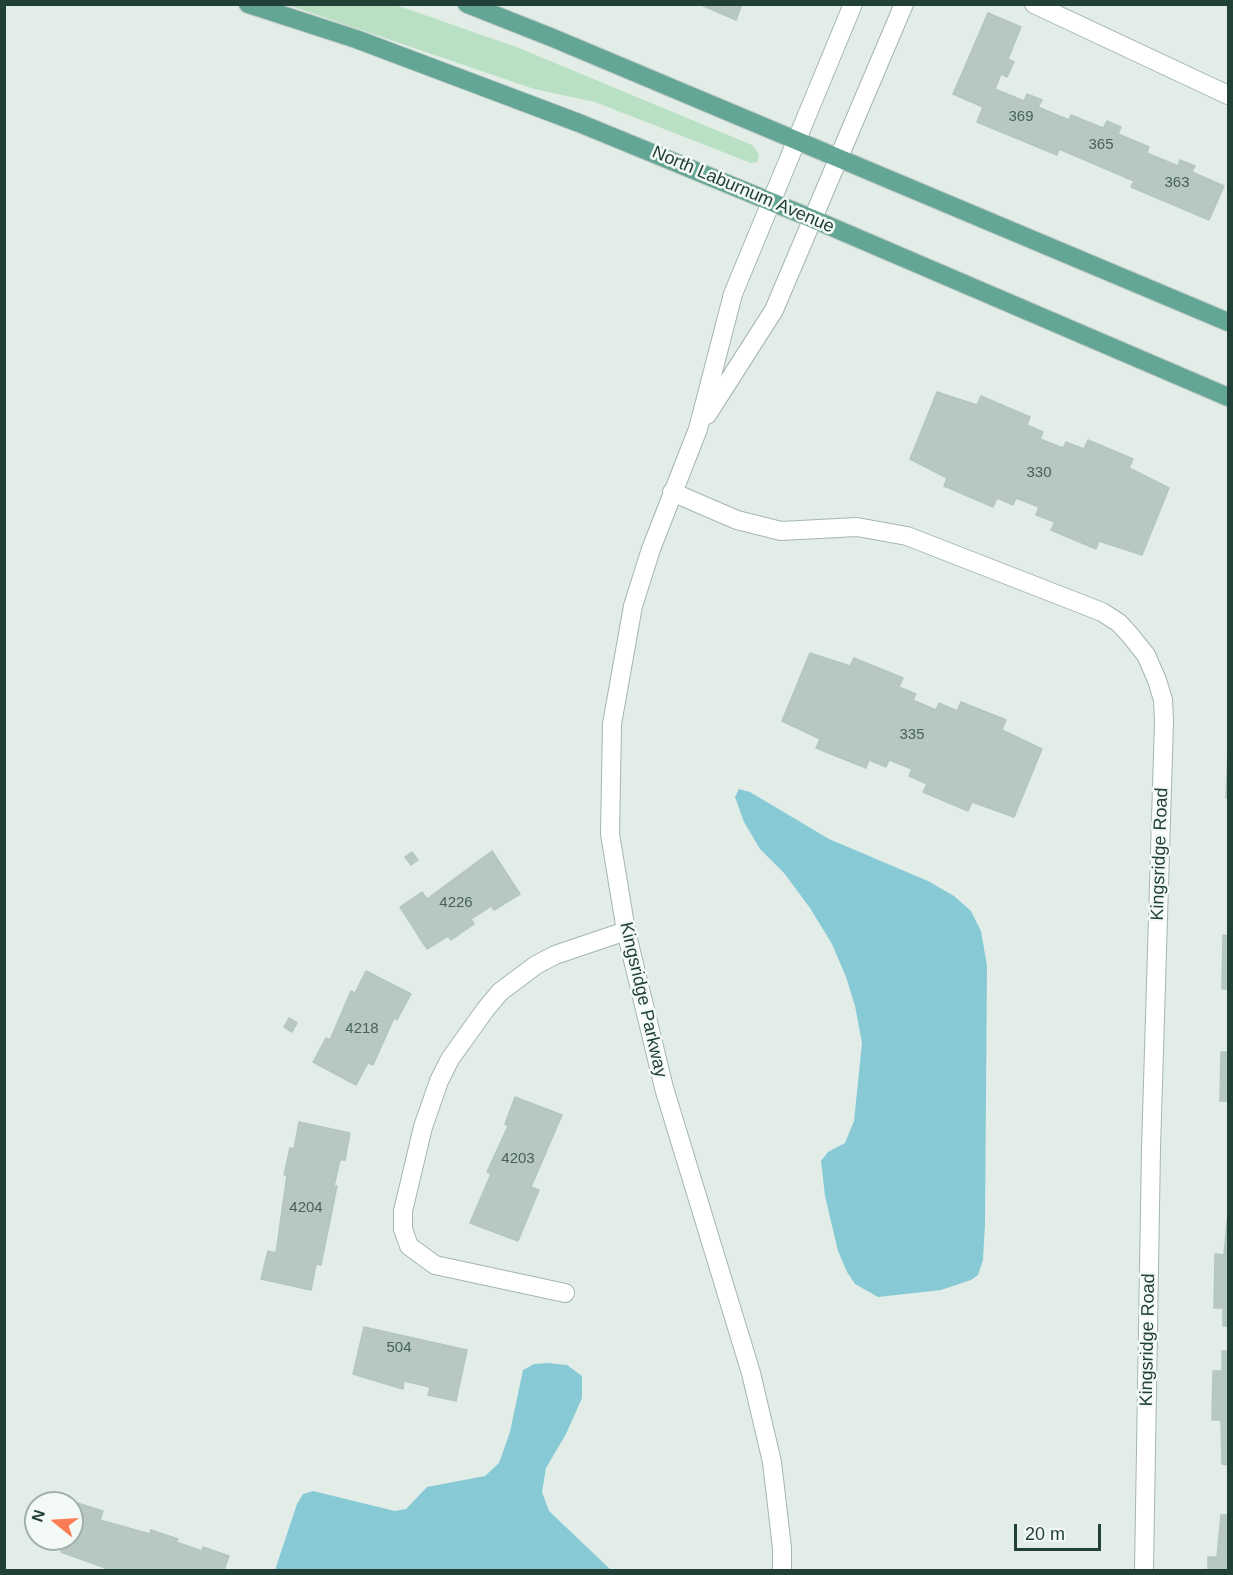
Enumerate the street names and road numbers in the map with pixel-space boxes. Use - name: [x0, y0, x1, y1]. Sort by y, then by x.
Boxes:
- street label: North Laburnum Avenue: [649, 142, 837, 238]
- street label: Kingsridge Road: [1147, 787, 1173, 921]
- street label: Kingsridge Parkway: [615, 920, 671, 1080]
- street label: Kingsridge Road: [1136, 1273, 1160, 1407]

